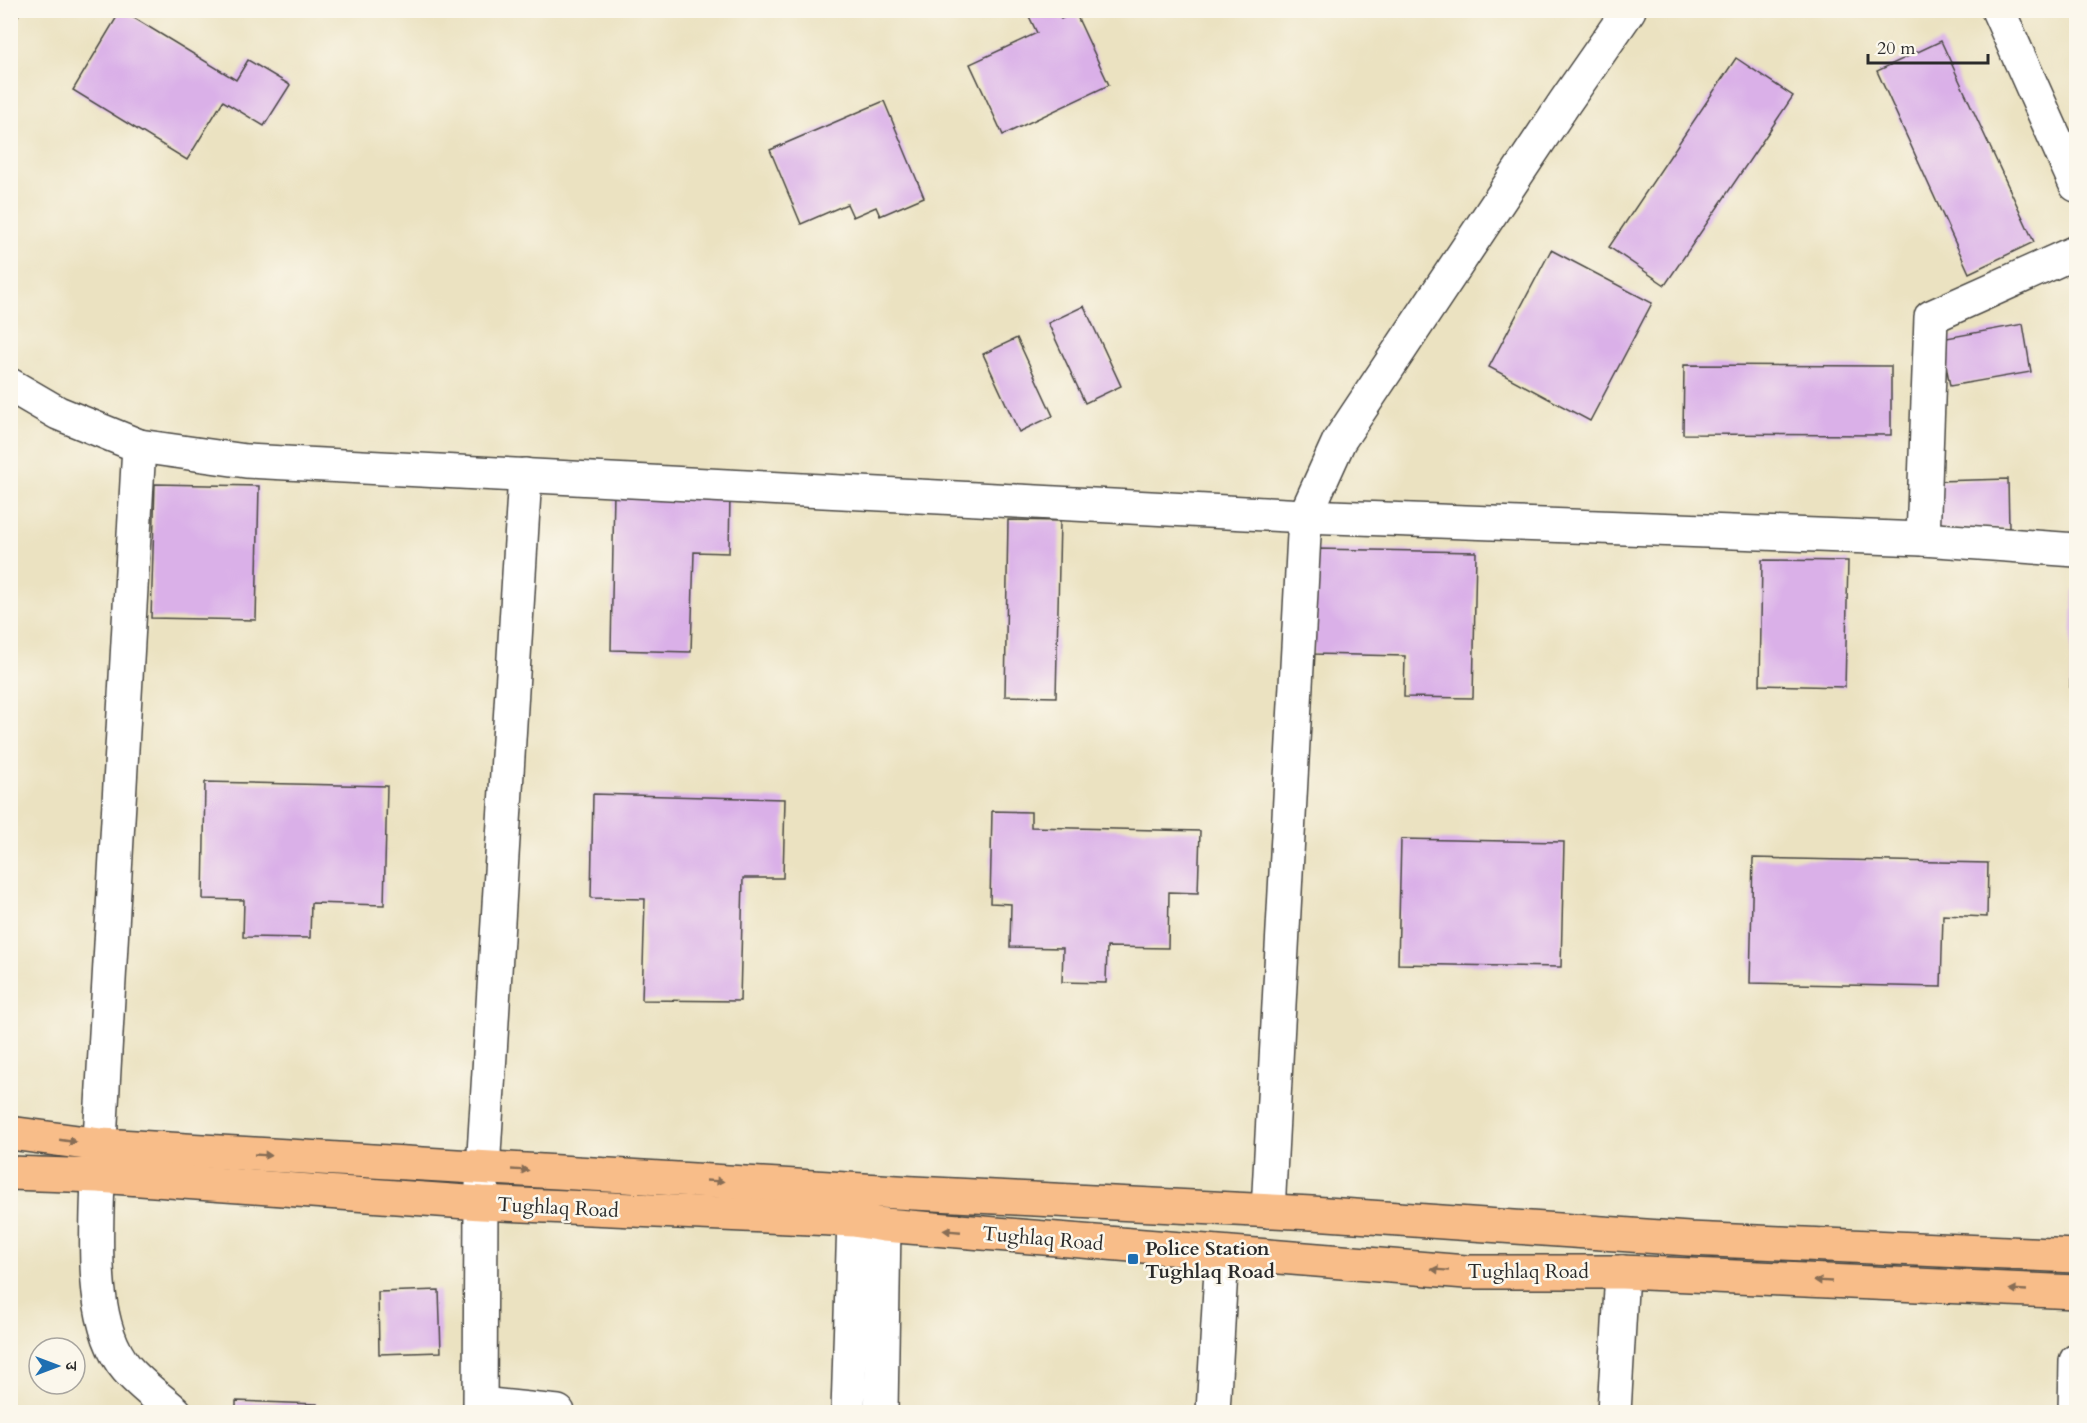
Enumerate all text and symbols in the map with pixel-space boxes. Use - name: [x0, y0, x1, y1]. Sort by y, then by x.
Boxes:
- scale bar: [1868, 27, 1988, 65]
- text: 20 m: [1877, 36, 1916, 61]
- one-way arrow: [59, 1136, 78, 1146]
- one-way arrow: [253, 1150, 272, 1159]
- one-way arrow: [511, 1165, 530, 1174]
- one-way arrow: [706, 1176, 725, 1186]
- street label: Tughlaq Road: [497, 1191, 620, 1224]
- street label: Tughlaq Road: [981, 1220, 1105, 1257]
- one-way arrow: [943, 1226, 962, 1236]
- place label: Police Station Tughlaq Road: [1145, 1235, 1276, 1285]
- marker: Police Station Tughlaq Road: [1126, 1252, 1140, 1266]
- street label: Tughlaq Road: [1467, 1258, 1589, 1285]
- one-way arrow: [1430, 1265, 1449, 1274]
- one-way arrow: [1814, 1276, 1833, 1286]
- one-way arrow: [2009, 1285, 2028, 1294]
- north arrow: [27, 1336, 87, 1396]
- text: उ: [60, 1361, 82, 1372]

